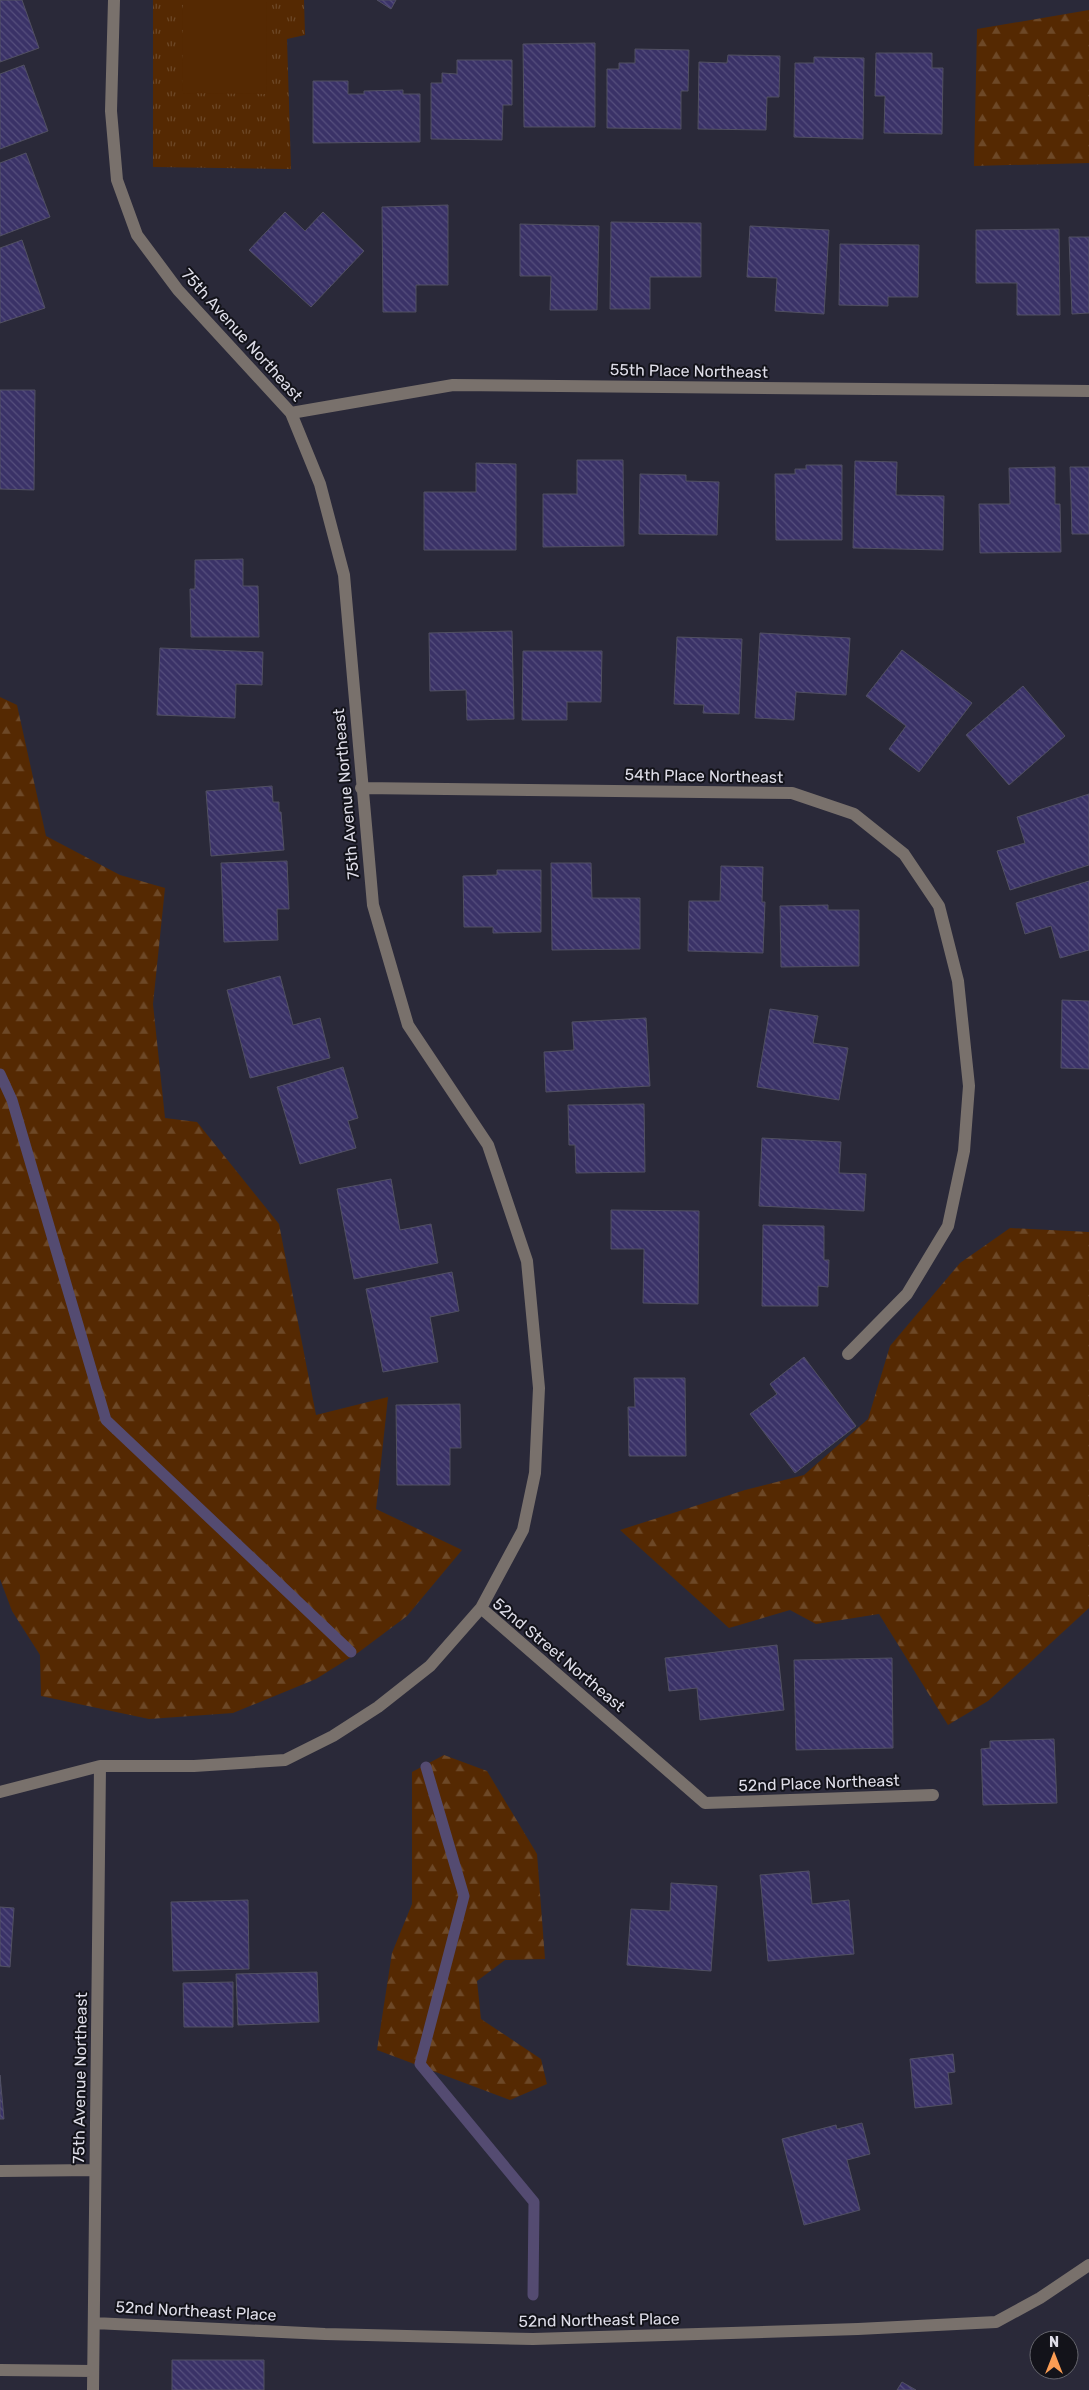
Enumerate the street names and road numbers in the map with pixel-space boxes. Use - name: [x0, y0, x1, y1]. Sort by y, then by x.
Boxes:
- street label: 75th Avenue Northeast: [177, 265, 307, 405]
- street label: 55th Place Northeast: [610, 360, 768, 382]
- street label: 75th Avenue Northeast: [329, 708, 363, 880]
- street label: 54th Place Northeast: [625, 765, 783, 787]
- street label: 52nd Street Northeast: [489, 1594, 629, 1716]
- street label: 52nd Place Northeast: [738, 1771, 900, 1795]
- street label: 75th Avenue Northeast: [69, 1992, 91, 2164]
- street label: 52nd Northeast Place: [115, 2297, 277, 2325]
- street label: 52nd Northeast Place: [518, 2309, 680, 2331]

